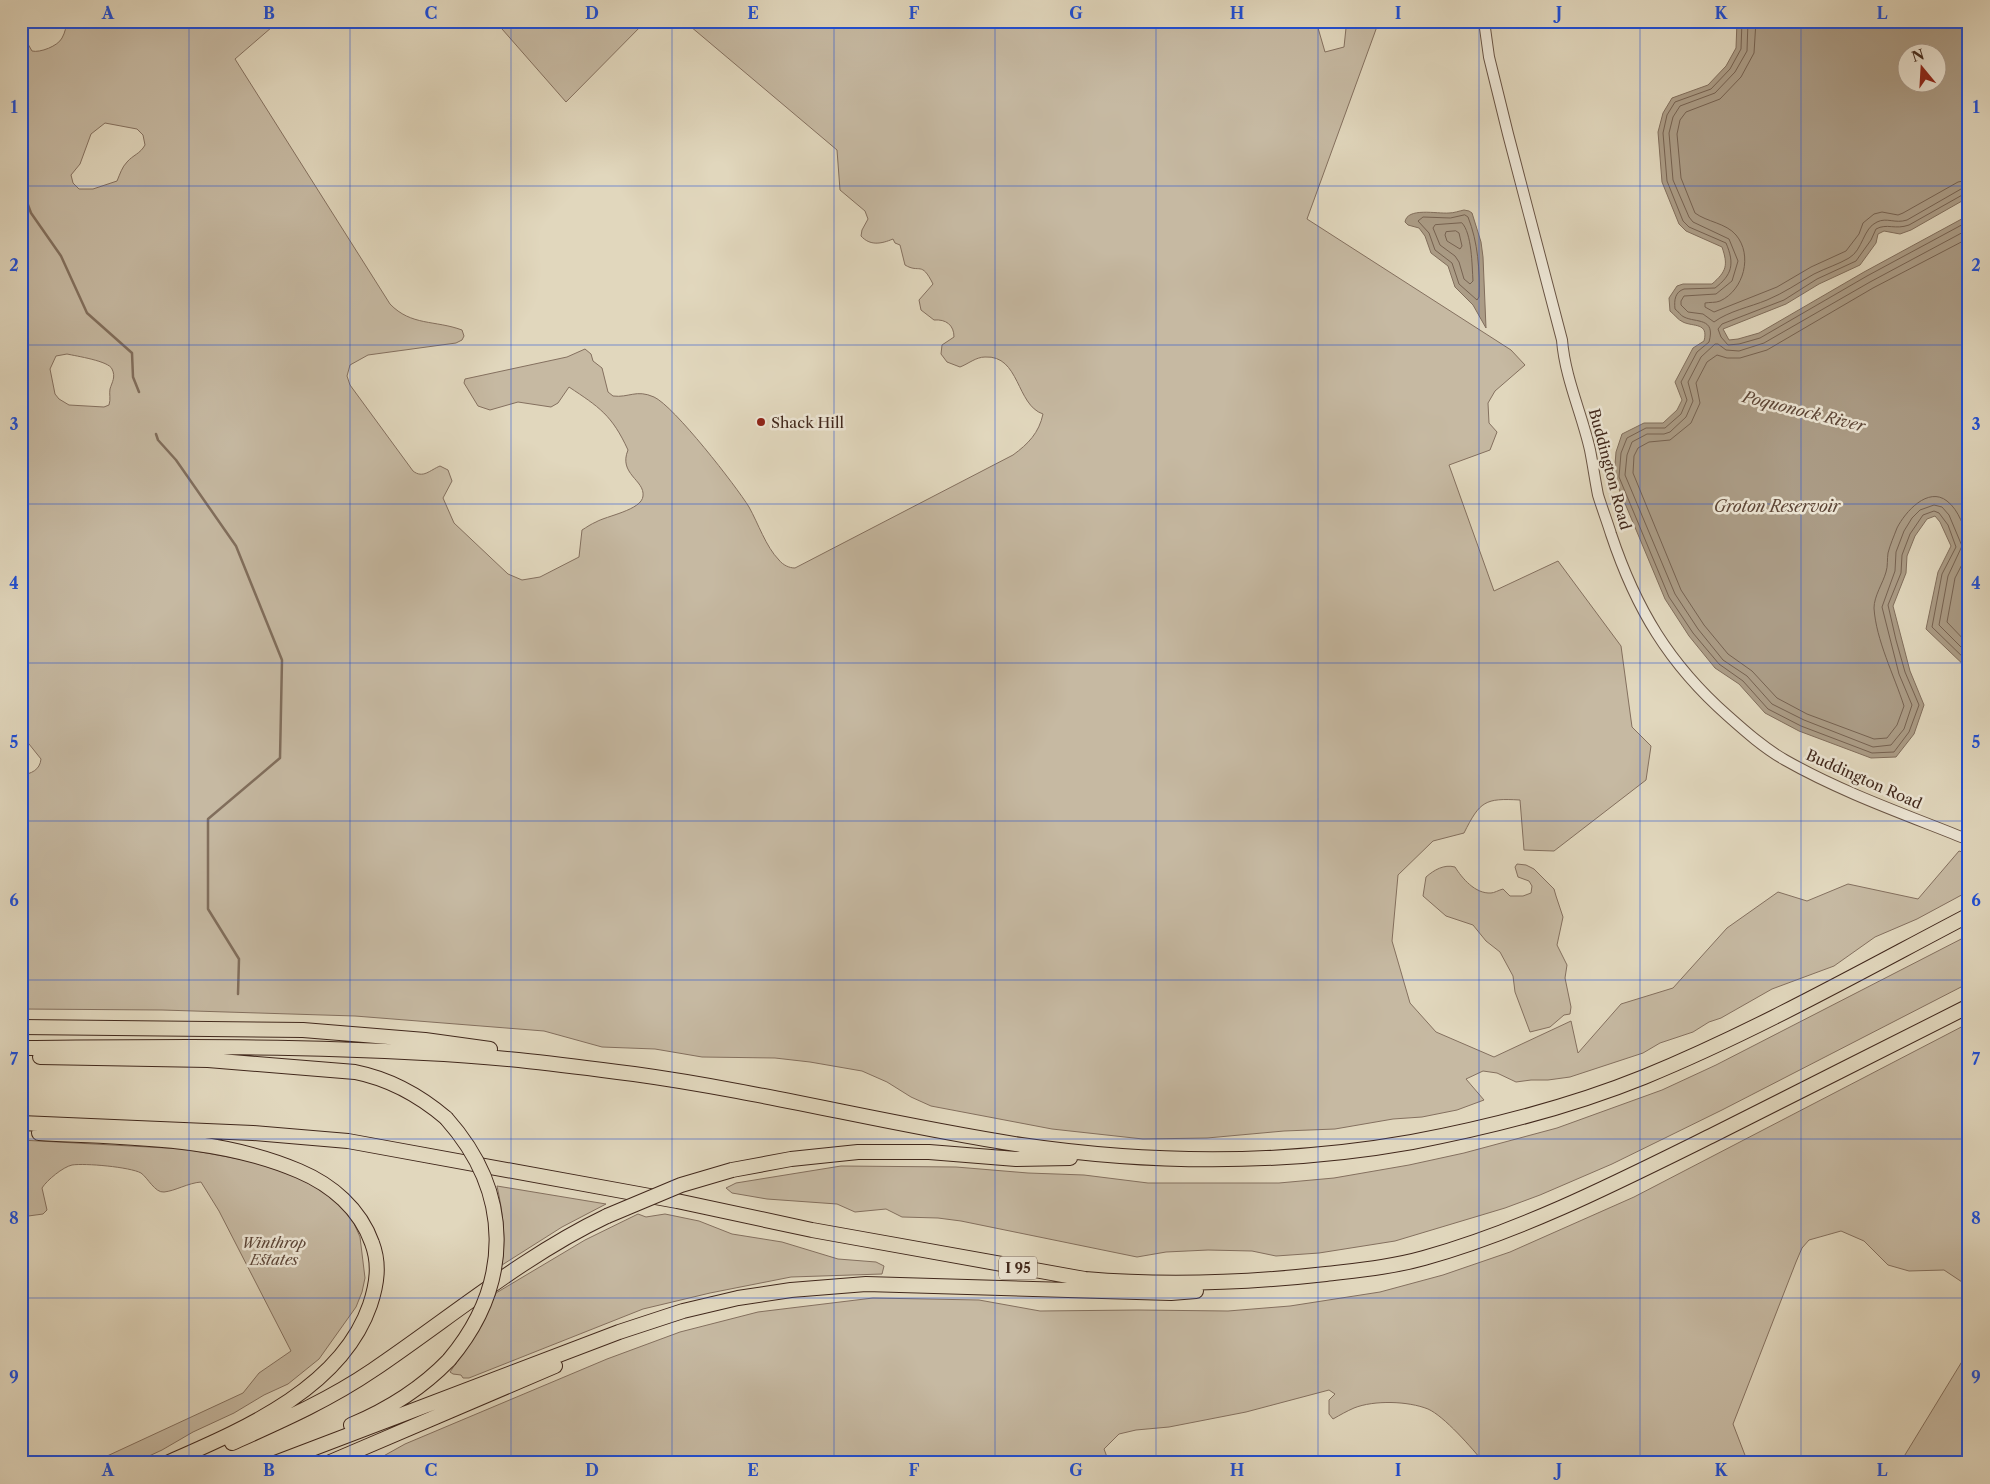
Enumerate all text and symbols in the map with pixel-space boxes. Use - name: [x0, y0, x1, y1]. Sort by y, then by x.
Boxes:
- text: A: [101, 3, 115, 23]
- text: B: [263, 3, 275, 23]
- text: C: [425, 3, 437, 23]
- text: D: [585, 3, 599, 23]
- text: E: [747, 3, 759, 23]
- text: F: [909, 3, 920, 23]
- text: G: [1069, 3, 1083, 23]
- text: H: [1230, 3, 1244, 23]
- text: I: [1395, 3, 1402, 23]
- text: J: [1553, 3, 1562, 23]
- text: K: [1715, 3, 1729, 23]
- text: L: [1876, 3, 1888, 23]
- north arrow: [1898, 42, 1948, 92]
- text: N: [1909, 45, 1927, 66]
- text: 1: [10, 97, 18, 117]
- text: 1: [1972, 97, 1980, 117]
- text: 2: [9, 255, 19, 275]
- text: 2: [1971, 255, 1981, 275]
- water label: Poquonock River: [1739, 386, 1869, 436]
- street label: Buddington Road: [1585, 406, 1635, 532]
- place label: Shack Hill: [771, 413, 844, 432]
- text: 3: [9, 414, 19, 434]
- text: 3: [1971, 414, 1981, 434]
- marker: Shack Hill: [755, 416, 767, 428]
- water label: Groton Reservoir: [1714, 496, 1842, 516]
- text: 4: [9, 573, 19, 593]
- text: 4: [1971, 573, 1981, 593]
- text: 5: [10, 732, 19, 752]
- text: 5: [1972, 732, 1981, 752]
- street label: Buddington Road: [1803, 745, 1925, 813]
- text: 6: [9, 890, 19, 910]
- text: 6: [1971, 890, 1981, 910]
- text: 7: [10, 1049, 19, 1069]
- text: 7: [1972, 1049, 1981, 1069]
- text: 8: [9, 1208, 19, 1228]
- text: 8: [1971, 1208, 1981, 1228]
- park label: Winthrop Estates: [242, 1233, 306, 1269]
- road number: I 95: [999, 1256, 1037, 1280]
- text: 9: [9, 1367, 19, 1387]
- text: 9: [1971, 1367, 1981, 1387]
- text: A: [101, 1460, 115, 1480]
- text: B: [263, 1460, 275, 1480]
- text: C: [425, 1460, 437, 1480]
- text: D: [585, 1460, 599, 1480]
- text: E: [747, 1460, 759, 1480]
- text: F: [909, 1460, 920, 1480]
- text: G: [1069, 1460, 1083, 1480]
- text: H: [1230, 1460, 1244, 1480]
- text: I: [1395, 1460, 1402, 1480]
- text: J: [1553, 1460, 1562, 1480]
- text: K: [1715, 1460, 1729, 1480]
- text: L: [1876, 1460, 1888, 1480]

